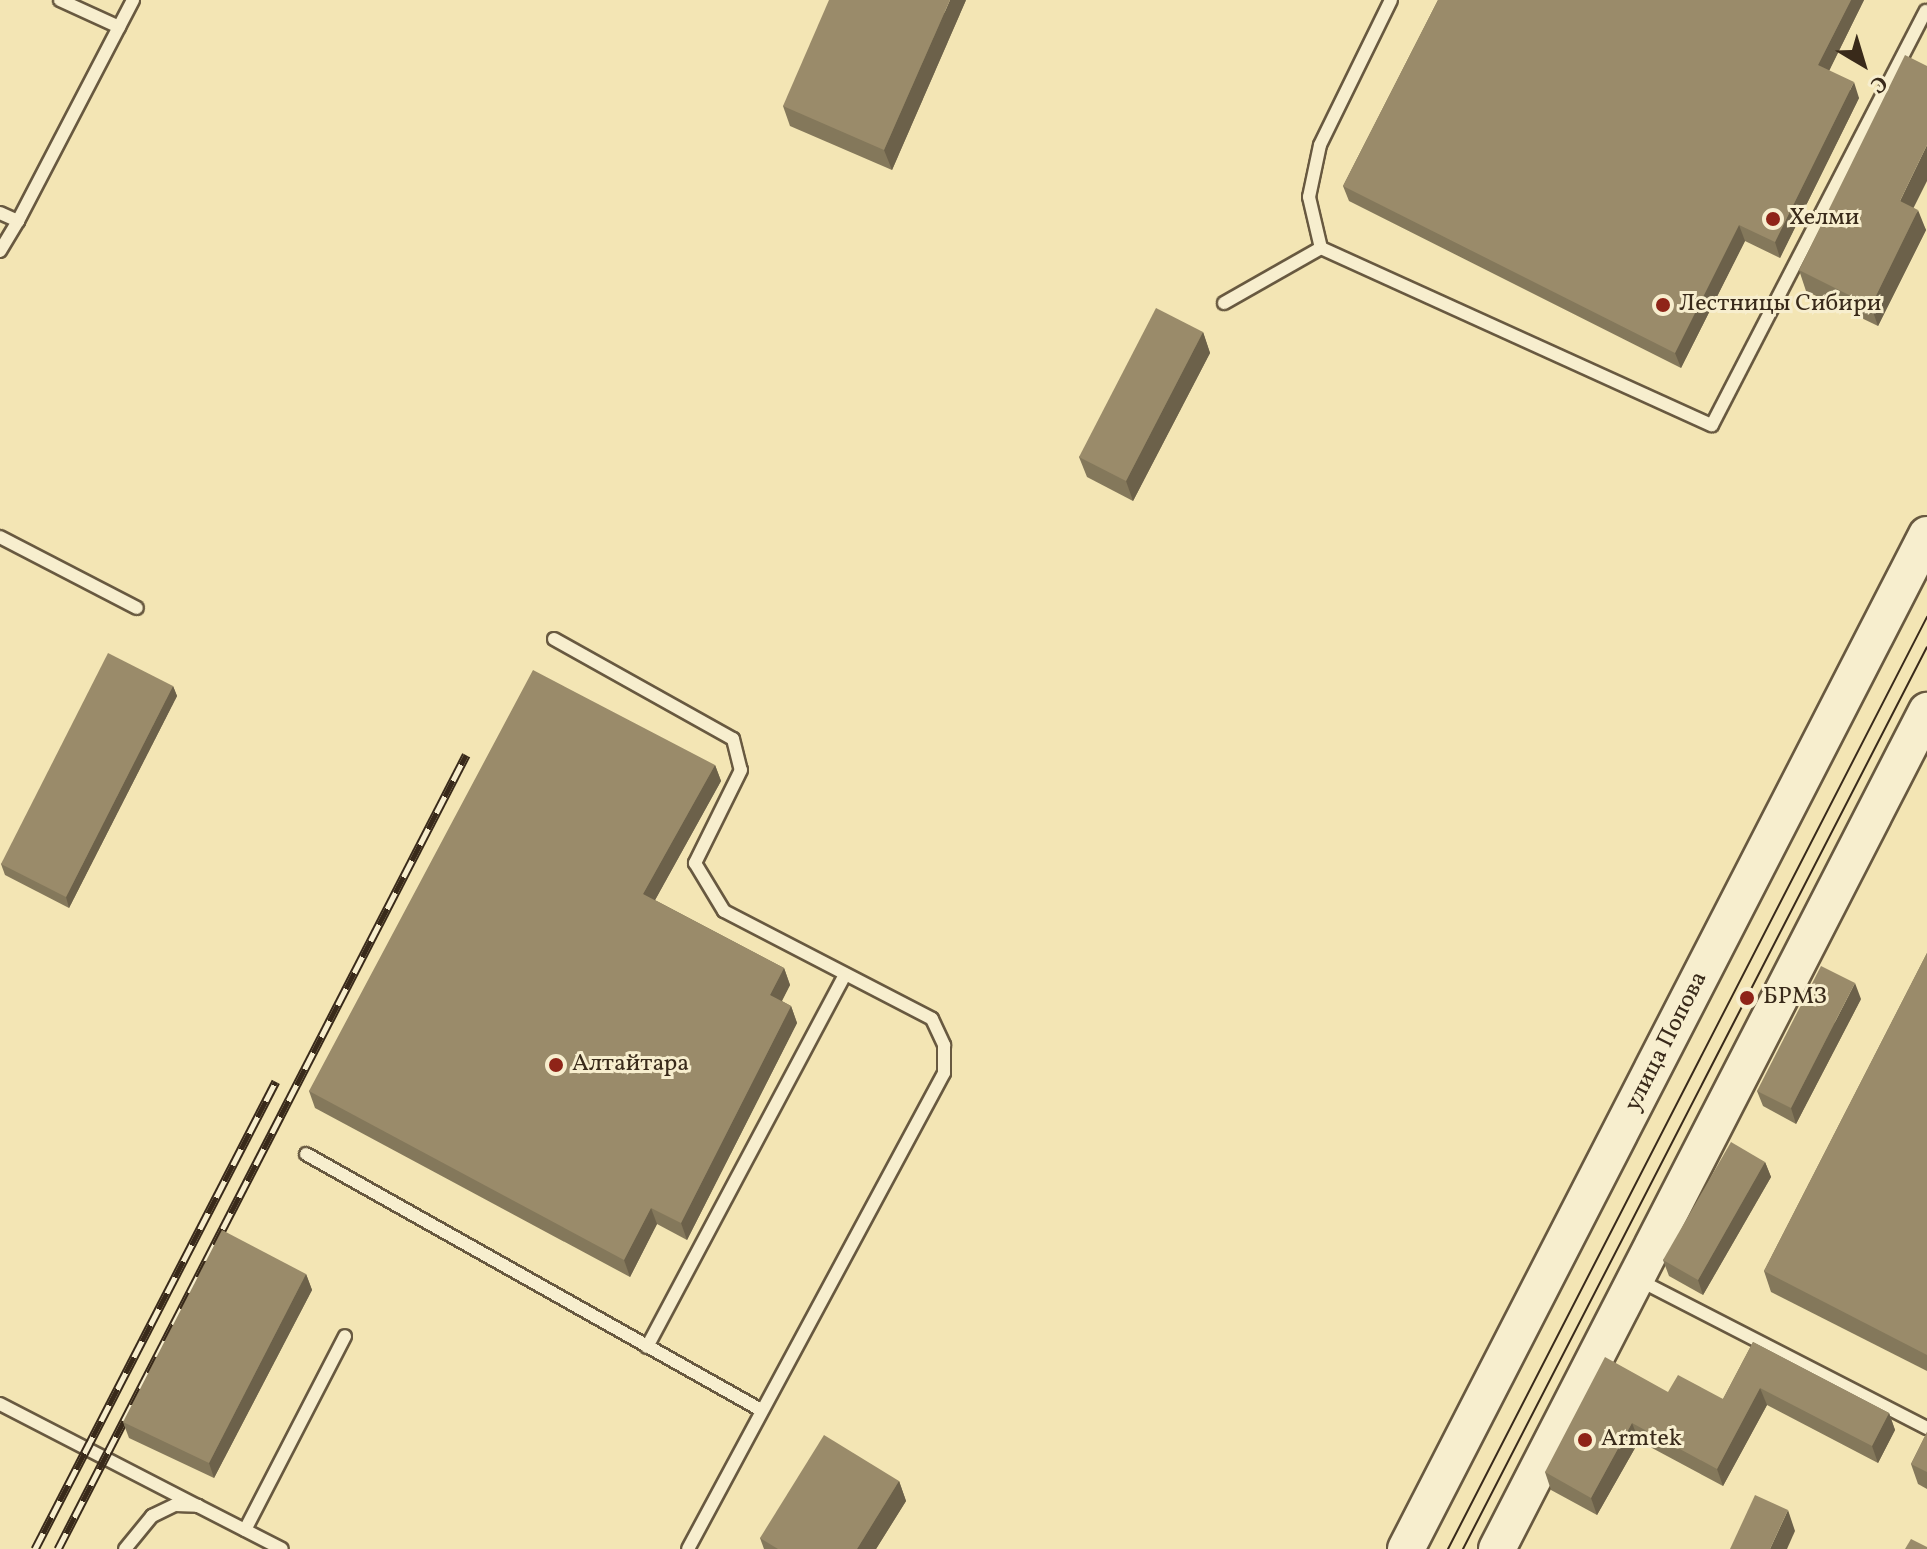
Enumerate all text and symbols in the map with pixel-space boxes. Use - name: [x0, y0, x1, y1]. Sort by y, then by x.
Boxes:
- north arrow: [1823, 24, 1903, 104]
- text: С: [1863, 67, 1893, 100]
- place label: Хелми: [1789, 205, 1859, 233]
- marker: Хелми: [1764, 210, 1782, 228]
- place label: Лестницы Сибири: [1679, 291, 1881, 319]
- marker: Лестницы Сибири: [1654, 296, 1672, 314]
- street label: улица Попова: [1619, 967, 1715, 1117]
- place label: БРМЗ: [1763, 984, 1827, 1012]
- marker: БРМЗ: [1738, 989, 1756, 1007]
- place label: Алтайтара: [572, 1051, 689, 1079]
- marker: Алтайтара: [547, 1056, 565, 1074]
- place label: Armtek: [1601, 1426, 1682, 1454]
- marker: Armtek: [1576, 1431, 1594, 1449]

